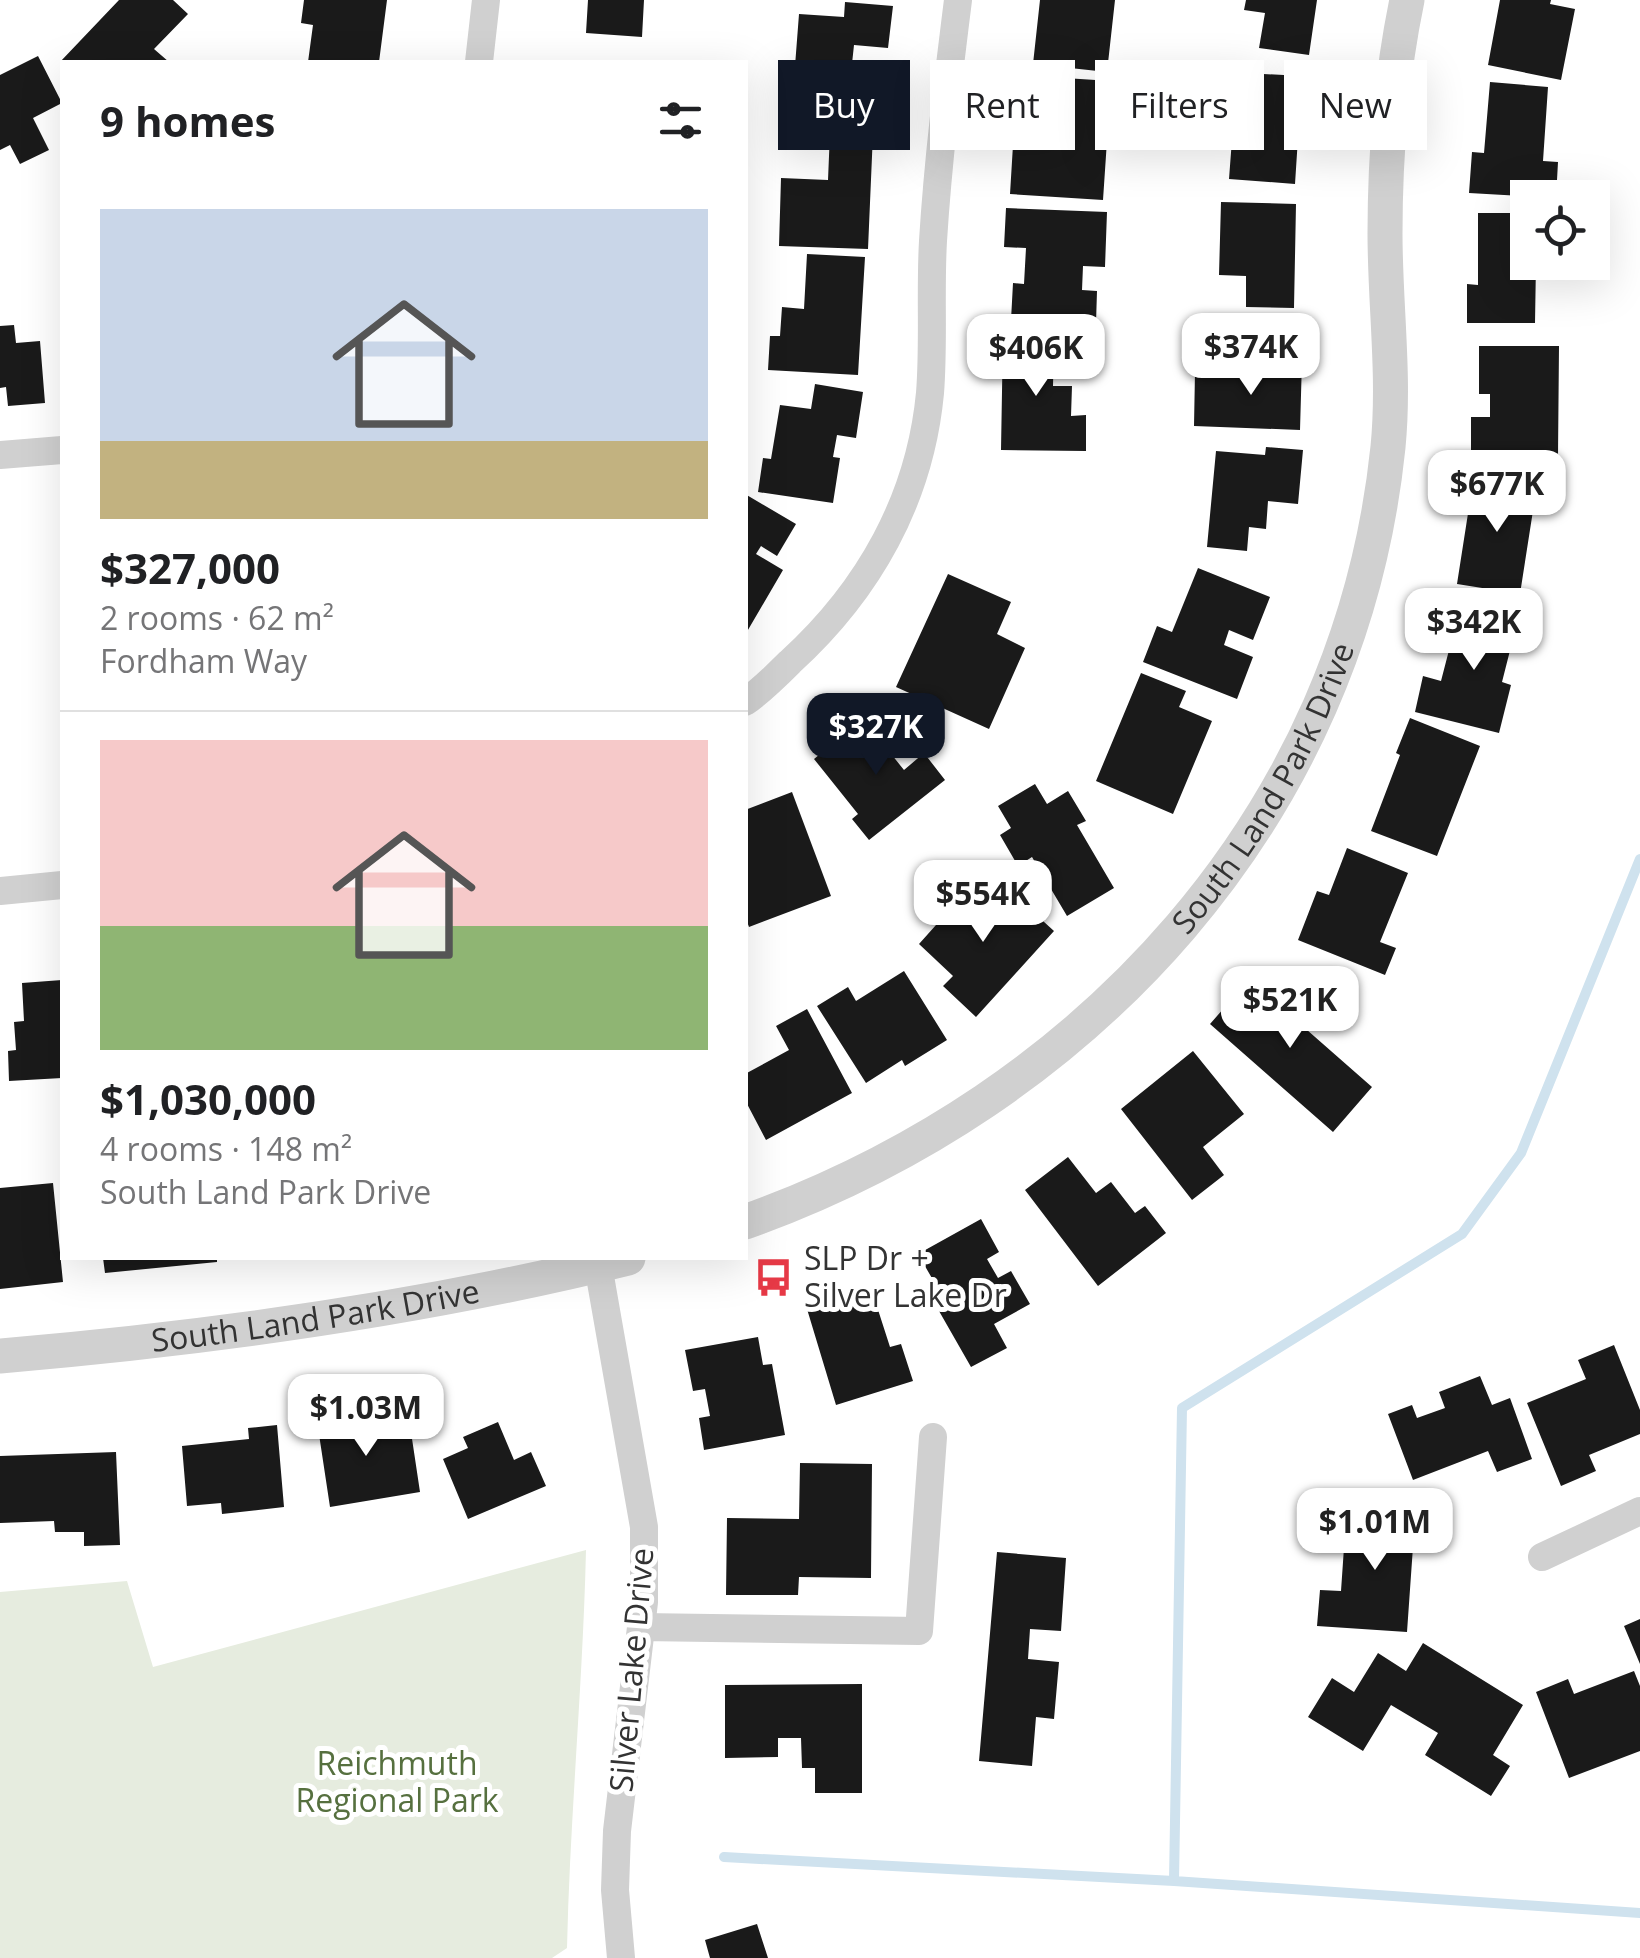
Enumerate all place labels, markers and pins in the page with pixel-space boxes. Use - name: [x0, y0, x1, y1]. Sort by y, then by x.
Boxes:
- pin: $374K: [1181, 313, 1321, 398]
- pin: $406K: [966, 314, 1106, 399]
- pin: $677K: [1427, 450, 1567, 535]
- pin: $342K: [1404, 588, 1544, 673]
- pin: $327K: [806, 693, 946, 778]
- pin: $554K: [913, 860, 1053, 945]
- pin: $521K: [1220, 966, 1360, 1051]
- place label: SLP Dr + Silver Lake Dr: [804, 1236, 1007, 1316]
- bus stop icon: SLP Dr + Silver Lake Dr: [753, 1256, 795, 1298]
- pin: $1.03M: [285, 1374, 447, 1459]
- pin: $1.01M: [1294, 1488, 1456, 1573]

